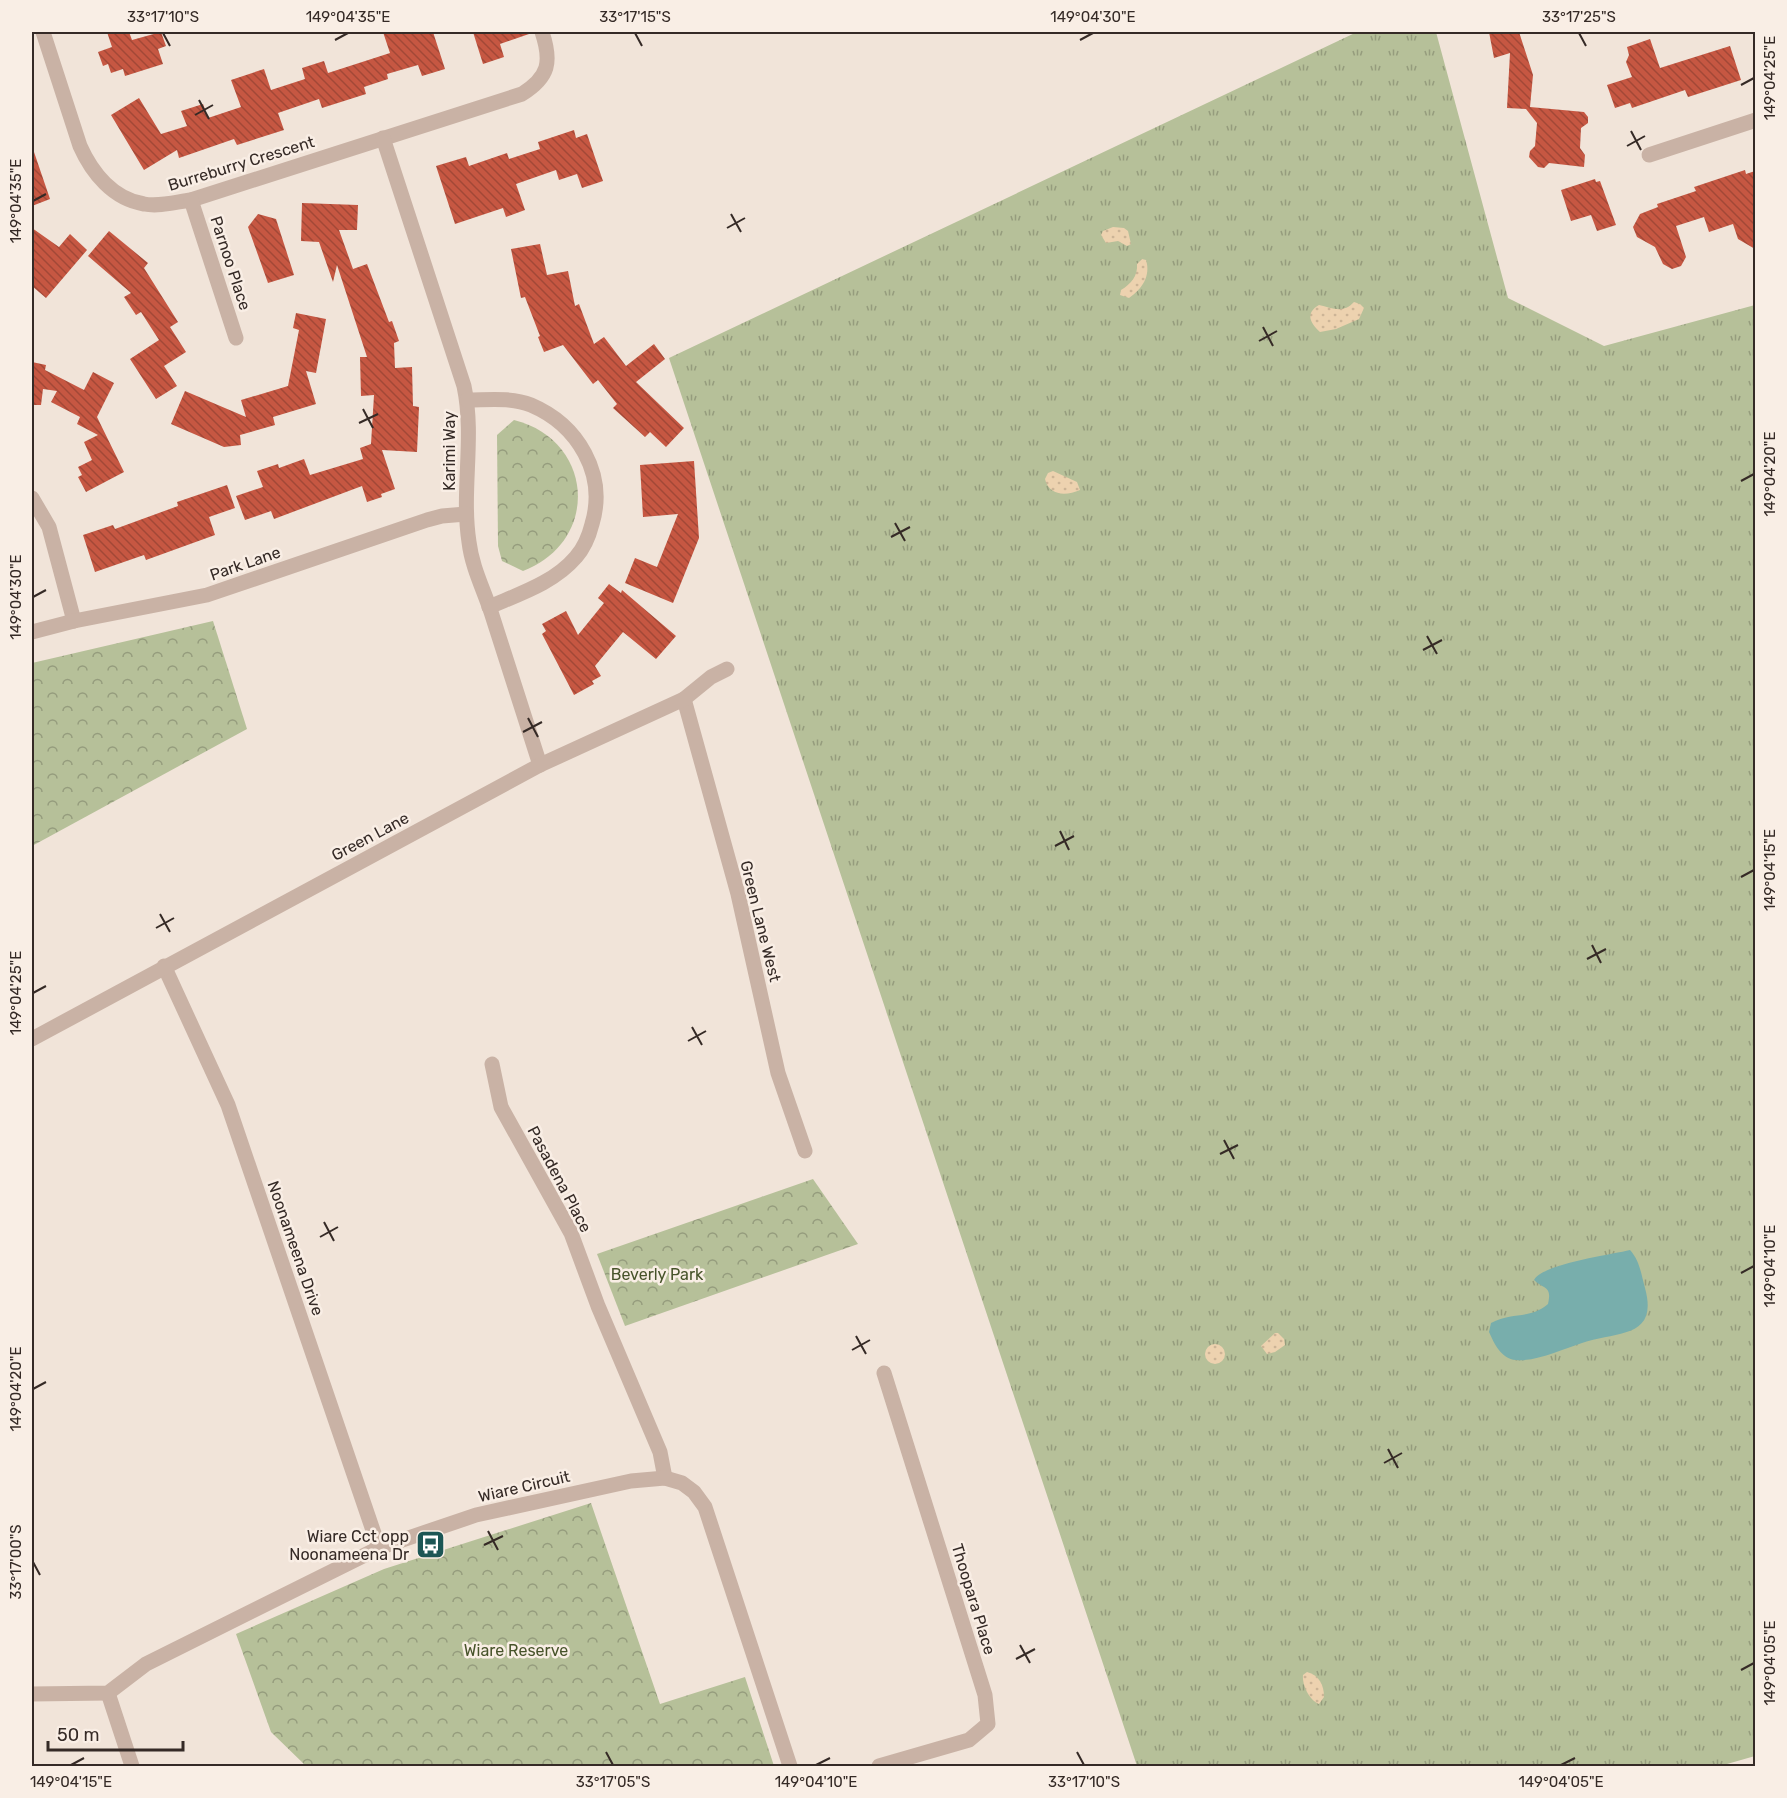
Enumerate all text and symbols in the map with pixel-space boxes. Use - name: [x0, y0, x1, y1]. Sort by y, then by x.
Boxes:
- text: 33°17'10"S: [127, 8, 199, 26]
- text: 149°04'35"E: [306, 8, 390, 26]
- text: 33°17'15"S: [599, 8, 671, 26]
- text: 149°04'30"E: [1050, 8, 1136, 26]
- text: 33°17'25"S: [1542, 8, 1616, 26]
- text: 149°04'25"E: [1761, 36, 1779, 120]
- street label: Burreburry Crescent: [166, 132, 317, 195]
- text: 149°04'35"E: [7, 159, 25, 243]
- street label: Parnoo Place: [206, 214, 255, 313]
- street label: Karimi Way: [440, 411, 459, 491]
- text: 149°04'20"E: [1761, 431, 1779, 517]
- street label: Park Lane: [207, 543, 283, 584]
- text: 149°04'30"E: [7, 554, 25, 640]
- street label: Green Lane: [328, 808, 412, 865]
- text: 149°04'15"E: [1761, 829, 1779, 911]
- street label: Green Lane West: [736, 858, 785, 984]
- text: 149°04'25"E: [7, 951, 25, 1035]
- street label: Pasadena Place: [524, 1123, 596, 1236]
- street label: Noonameena Drive: [264, 1178, 327, 1318]
- text: 149°04'10"E: [1761, 1225, 1779, 1307]
- park label: Beverly Park: [611, 1265, 704, 1284]
- text: 149°04'20"E: [7, 1346, 25, 1432]
- street label: Wiare Circuit: [476, 1467, 572, 1506]
- text: 33°17'00"S: [7, 1524, 25, 1600]
- place label: Wiare Cct opp Noonameena Dr: [289, 1527, 409, 1564]
- bus stop icon: Wiare Cct opp Noonameena Dr: [414, 1529, 446, 1561]
- street label: Thoopara Place: [948, 1541, 999, 1657]
- text: 149°04'05"E: [1761, 1620, 1779, 1706]
- park label: Wiare Reserve: [464, 1641, 568, 1660]
- scale bar: [48, 1714, 183, 1752]
- text: 50 m: [57, 1724, 100, 1746]
- text: 149°04'15"E: [30, 1773, 112, 1791]
- text: 33°17'05"S: [576, 1773, 650, 1791]
- text: 149°04'10"E: [775, 1773, 857, 1791]
- text: 33°17'10"S: [1048, 1773, 1120, 1791]
- text: 149°04'05"E: [1518, 1773, 1604, 1791]

